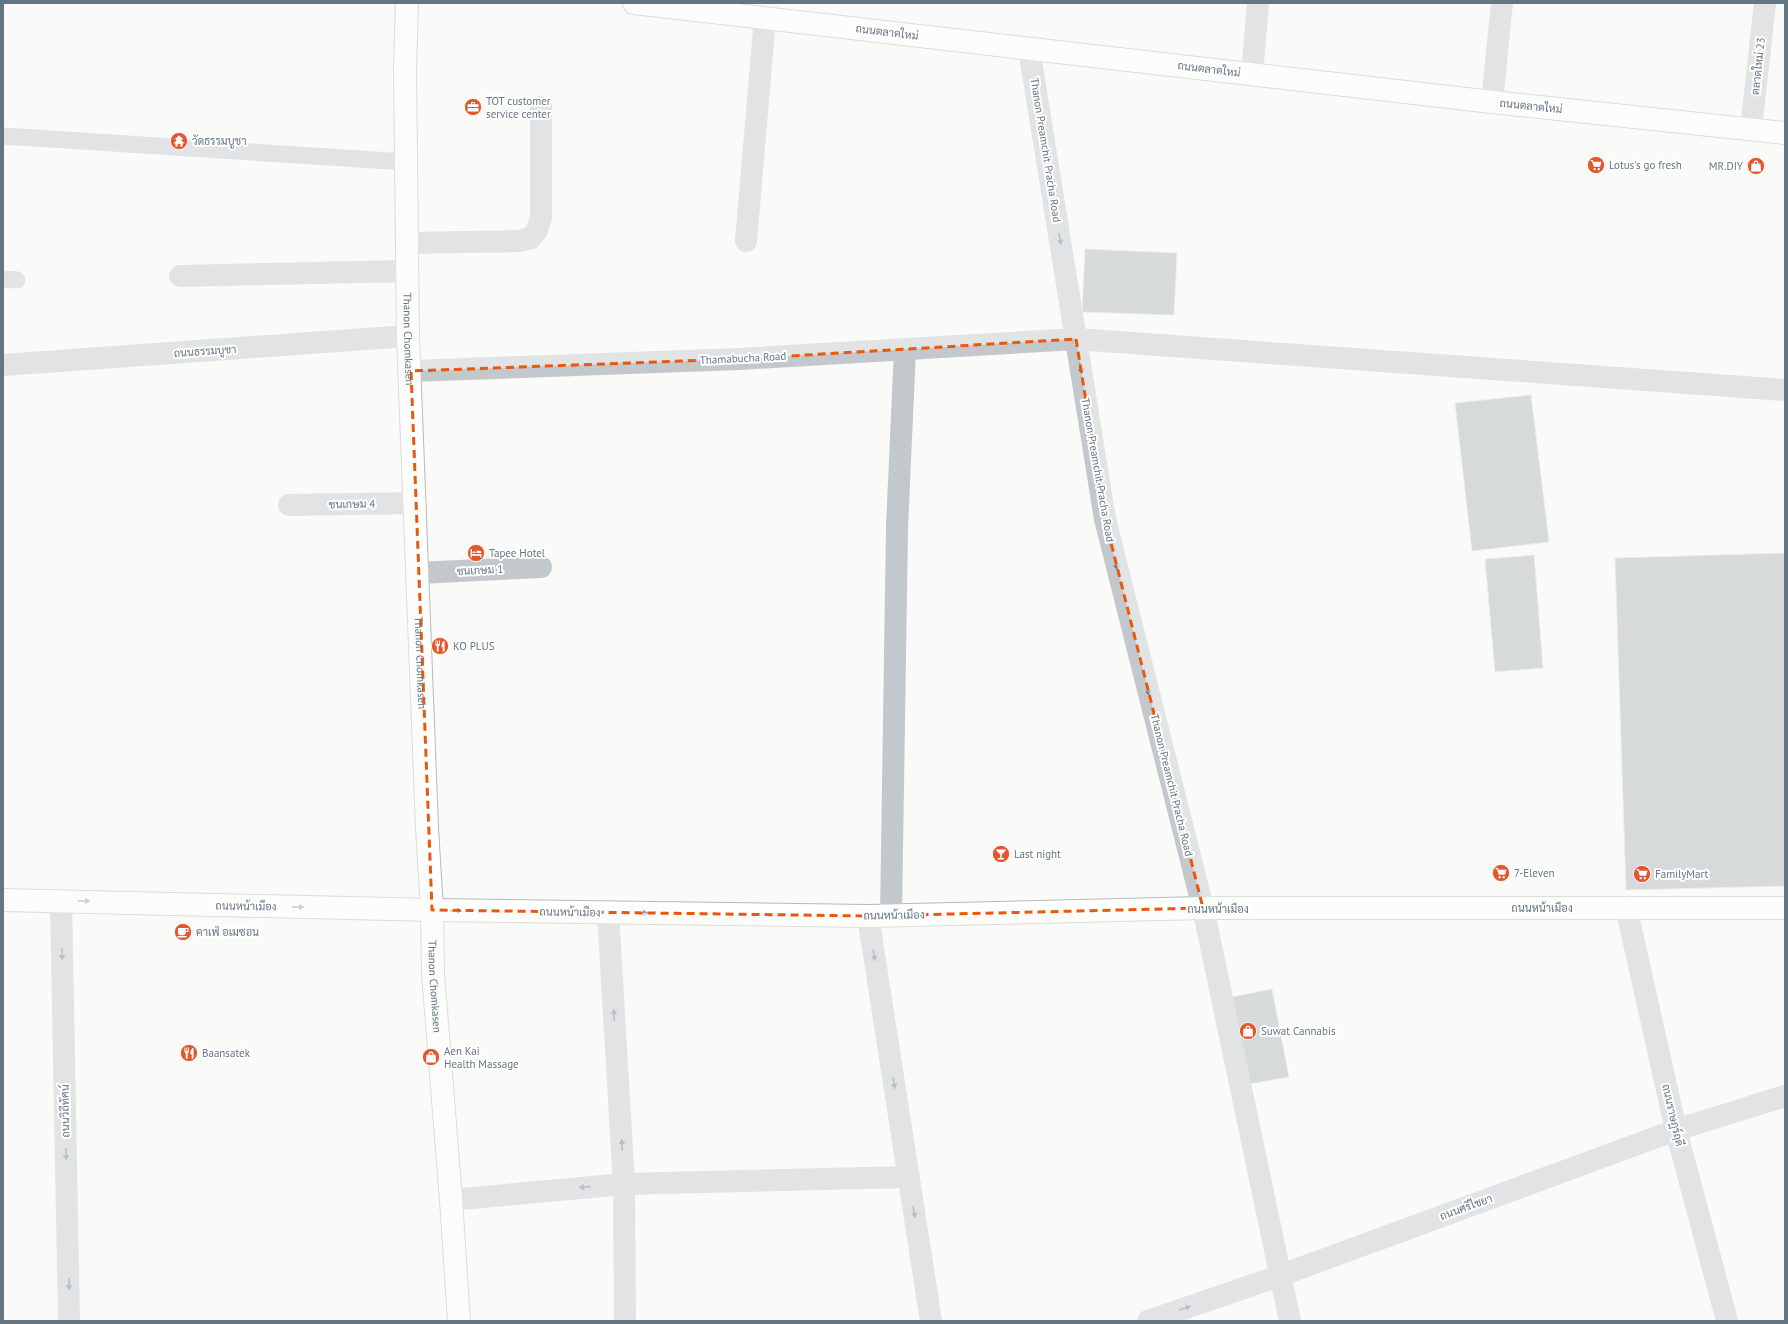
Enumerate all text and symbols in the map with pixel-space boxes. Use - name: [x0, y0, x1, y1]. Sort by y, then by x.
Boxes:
- street label: ถนนตลาดใหม่: [855, 20, 919, 43]
- street label: ตลาดใหม่ 23: [1747, 36, 1768, 95]
- street label: ถนนตลาดใหม่: [1177, 57, 1241, 80]
- street label: Thanon Preamchit Pracha Road: [1028, 77, 1064, 223]
- place label: TOT customer service center: [486, 94, 551, 121]
- street label: ถนนตลาดใหม่: [1499, 95, 1563, 116]
- office icon: TOT customer service center: [463, 97, 483, 117]
- temple icon: วัดธรรมบูชา: [169, 131, 189, 151]
- place label: วัดธรรมบูชา: [192, 134, 247, 149]
- supermarket icon: Lotus's go fresh: [1586, 155, 1606, 175]
- shop icon: MR.DIY: [1746, 156, 1766, 176]
- place label: Lotus's go fresh: [1609, 158, 1682, 172]
- place label: MR.DIY: [1709, 159, 1744, 173]
- one-way arrow: [1057, 233, 1063, 245]
- street label: Thanon Chomkasen: [401, 293, 417, 386]
- street label: ถนนธรรมบูชา: [173, 342, 237, 361]
- street label: Thamabucha Road: [699, 349, 787, 367]
- one-way arrow: [1078, 361, 1084, 374]
- street label: Thanon Preamchit Pracha Road: [1078, 397, 1118, 543]
- street label: ชนเกษม 4: [329, 497, 375, 511]
- hotel icon: Tapee Hotel: [466, 543, 486, 563]
- place label: Tapee Hotel: [489, 546, 546, 560]
- one-way arrow: [1114, 558, 1120, 570]
- street label: ชนเกษม 1: [456, 562, 504, 578]
- street label: Thanon Chomkasen: [412, 616, 429, 709]
- restaurant icon: KO PLUS: [430, 636, 450, 656]
- place label: KO PLUS: [453, 639, 495, 653]
- one-way arrow: [1145, 684, 1151, 696]
- street label: Thanon Preamchit Pracha Road: [1148, 712, 1196, 858]
- bar icon: Last night: [991, 844, 1011, 864]
- place label: Last night: [1014, 847, 1061, 861]
- supermarket icon: 7-Eleven: [1491, 863, 1511, 883]
- supermarket icon: FamilyMart: [1632, 864, 1652, 884]
- place label: 7-Eleven: [1514, 866, 1555, 880]
- place label: FamilyMart: [1655, 867, 1709, 881]
- one-way arrow: [78, 898, 90, 905]
- street label: ถนนหน้าเมือง: [215, 898, 277, 914]
- street label: ถนนหน้าเมือง: [1511, 901, 1573, 915]
- street label: ถนนหน้าเมือง: [1187, 902, 1249, 916]
- one-way arrow: [292, 904, 305, 910]
- street label: ถนนหน้าเมือง: [539, 904, 601, 920]
- street label: ถนนหน้าเมือง: [863, 907, 925, 923]
- one-way arrow: [450, 908, 463, 914]
- one-way arrow: [636, 910, 649, 916]
- cafe icon: คาเฟ่ อเมซอน: [173, 922, 193, 942]
- place label: คาเฟ่ อเมซอน: [196, 925, 259, 939]
- street label: Thanon Chomkasen: [425, 940, 445, 1033]
- one-way arrow: [59, 948, 65, 961]
- one-way arrow: [871, 949, 877, 961]
- one-way arrow: [611, 1009, 618, 1021]
- shop icon: Suwat Cannabis: [1238, 1021, 1258, 1041]
- place label: Suwat Cannabis: [1261, 1024, 1336, 1038]
- restaurant icon: Baansatek: [179, 1043, 199, 1063]
- place label: Aen Kai Health Massage: [444, 1044, 519, 1071]
- place label: Baansatek: [202, 1046, 251, 1060]
- shop icon: Aen Kai Health Massage: [421, 1047, 441, 1067]
- one-way arrow: [891, 1077, 897, 1089]
- street label: ถนนราษฎร์ฤดี: [1658, 1082, 1688, 1148]
- street label: ถนนวิถีทัศน์: [57, 1084, 72, 1138]
- one-way arrow: [618, 1139, 625, 1151]
- one-way arrow: [63, 1148, 69, 1161]
- one-way arrow: [579, 1184, 591, 1191]
- street label: ถนนศรีไชยา: [1437, 1190, 1494, 1223]
- one-way arrow: [911, 1206, 917, 1218]
- one-way arrow: [65, 1278, 72, 1290]
- one-way arrow: [1179, 1305, 1191, 1311]

